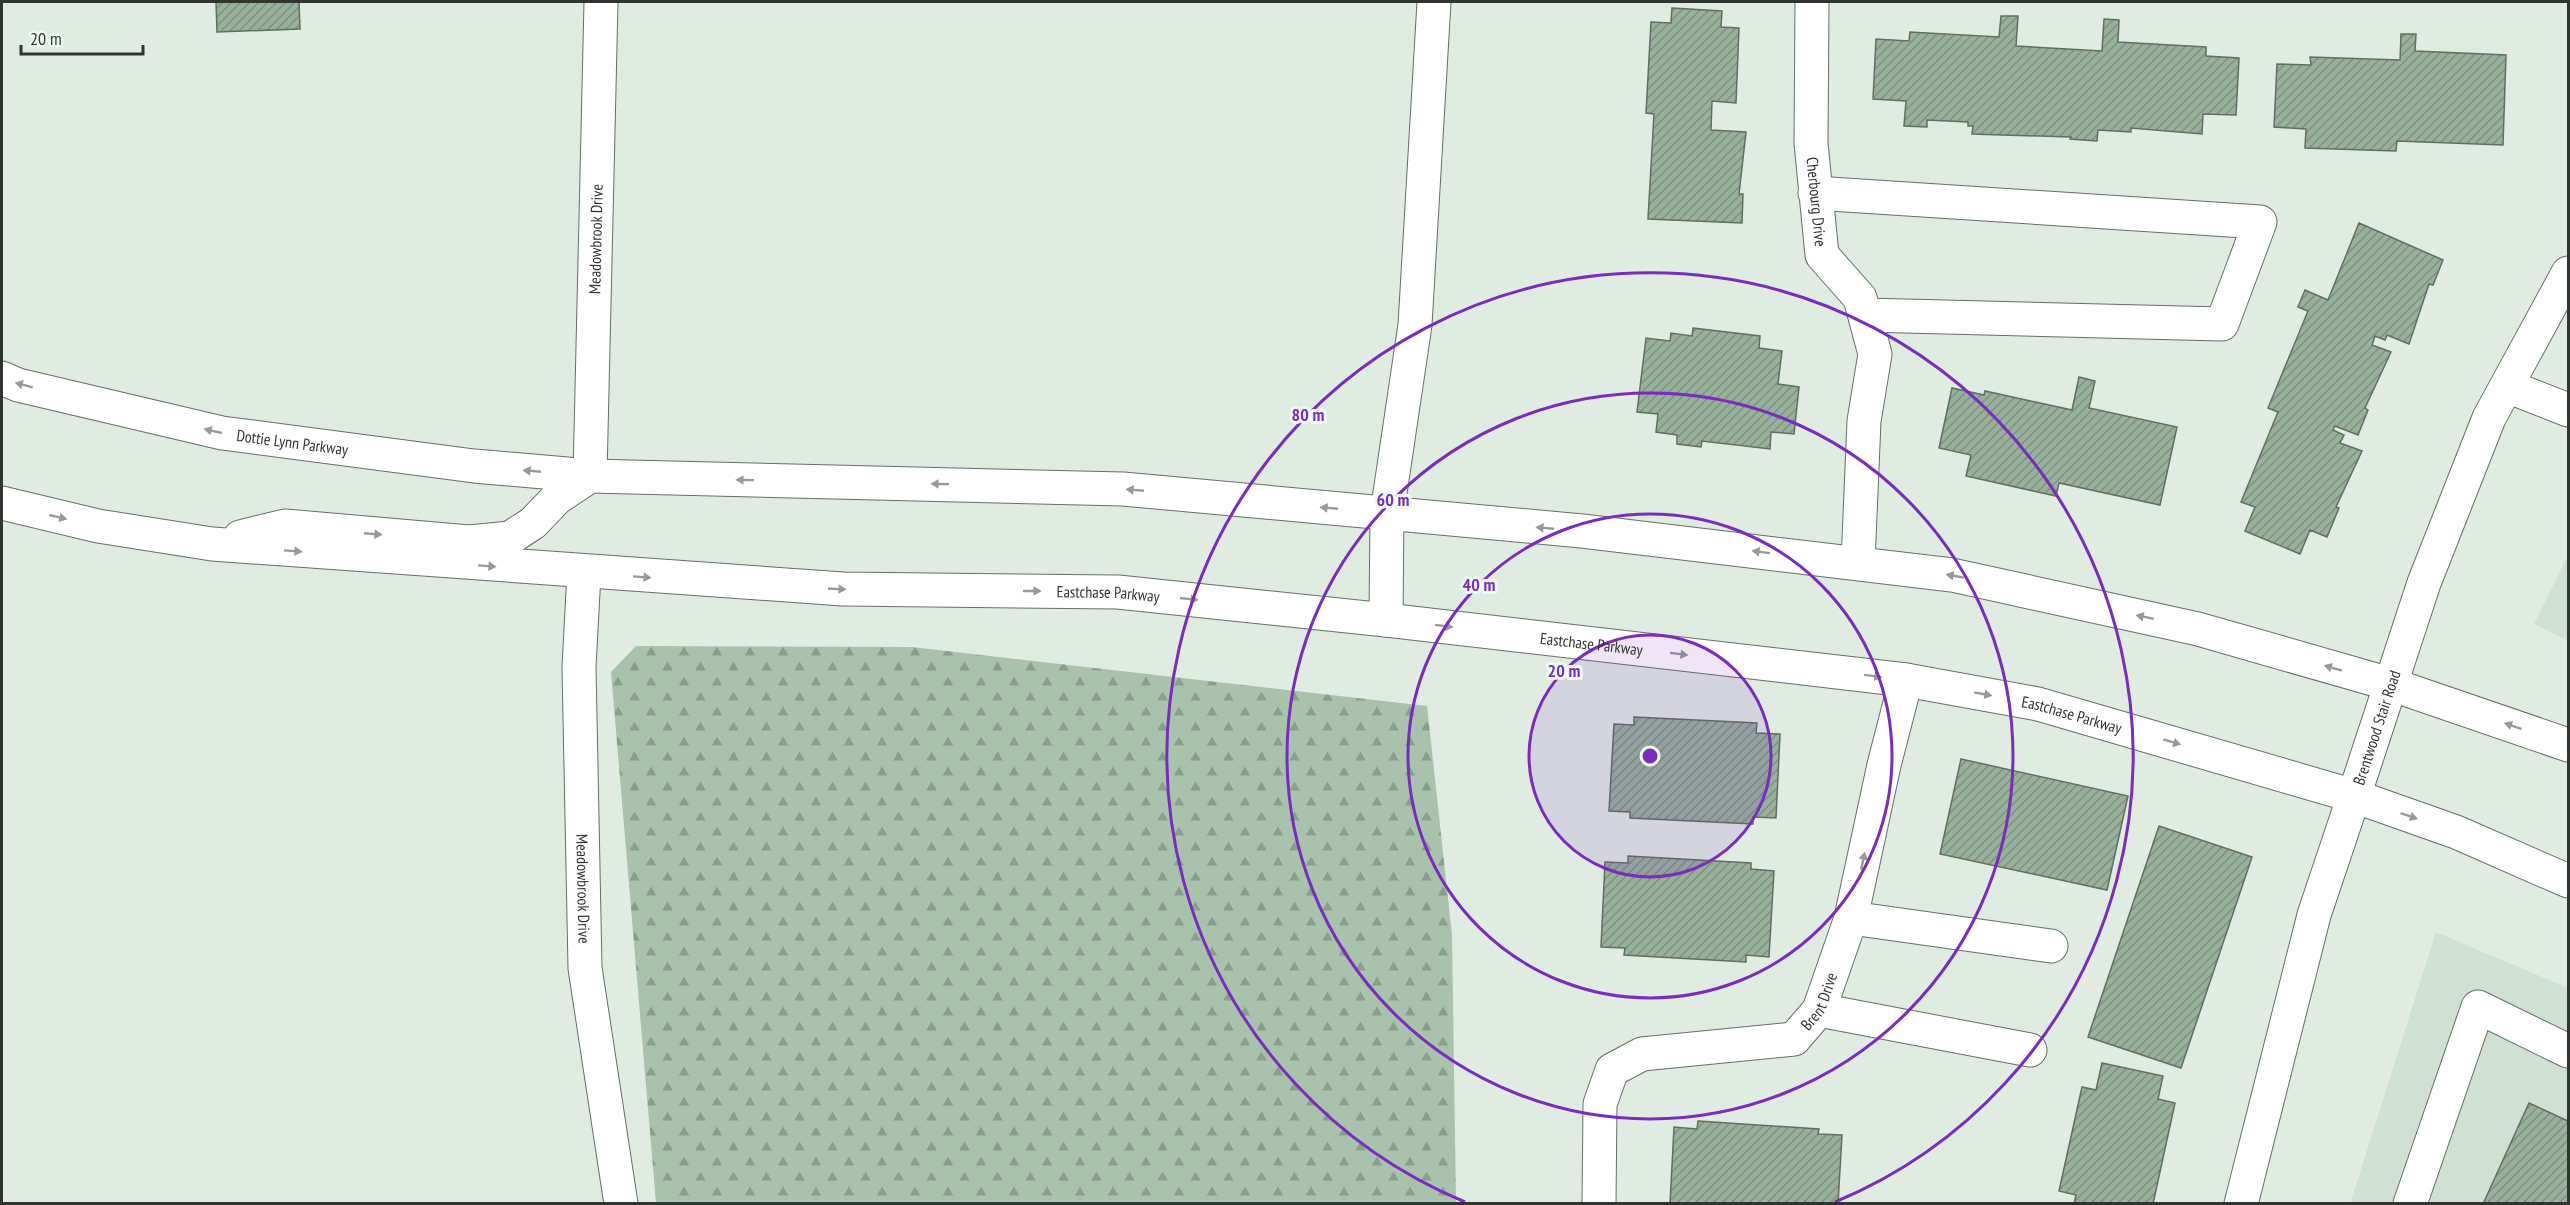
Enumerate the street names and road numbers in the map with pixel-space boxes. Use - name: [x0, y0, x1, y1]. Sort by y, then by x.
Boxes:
- street label: Cherbourg Drive: [1802, 156, 1831, 247]
- street label: Meadowbrook Drive: [584, 184, 607, 294]
- street label: Dottie Lynn Parkway: [235, 425, 349, 459]
- street label: Eastchase Parkway: [1057, 581, 1161, 606]
- street label: Eastchase Parkway: [1539, 628, 1644, 660]
- street label: Brentwood Stair Road: [2348, 668, 2405, 788]
- street label: Eastchase Parkway: [2020, 691, 2124, 738]
- street label: Meadowbrook Drive: [572, 834, 595, 944]
- street label: Brent Drive: [1796, 970, 1841, 1034]

